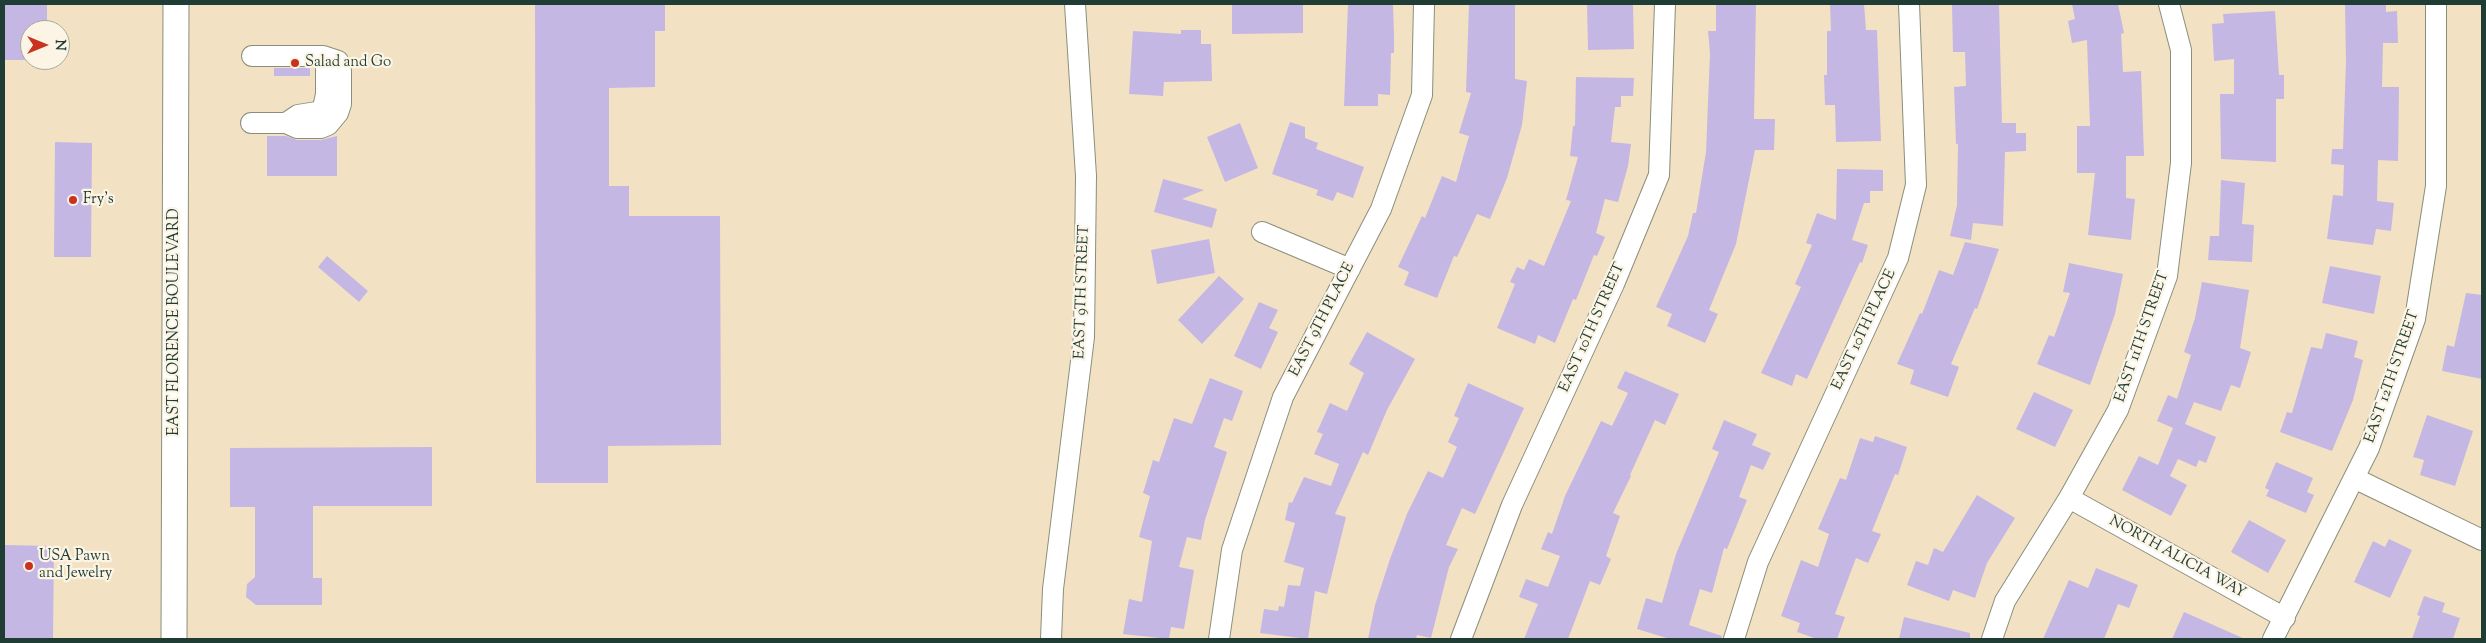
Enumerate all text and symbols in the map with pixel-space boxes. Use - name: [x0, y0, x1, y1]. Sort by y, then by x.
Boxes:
- north arrow: [20, 20, 70, 70]
- text: N: [49, 39, 69, 51]
- place label: Salad and Go: [305, 54, 391, 72]
- marker: Salad and Go: [289, 57, 301, 69]
- place label: Fry's: [83, 191, 114, 209]
- marker: Fry's: [67, 194, 79, 206]
- street label: EAST FLORENCE BOULEVARD: [166, 208, 184, 436]
- street label: EAST 9TH STREET: [1072, 225, 1094, 359]
- street label: EAST 9TH PLACE: [1287, 260, 1359, 380]
- street label: EAST 10TH STREET: [1556, 260, 1630, 396]
- street label: EAST 10TH PLACE: [1829, 267, 1901, 393]
- street label: EAST 11TH STREET: [2112, 269, 2174, 405]
- street label: EAST 12TH STREET: [2362, 308, 2424, 446]
- street label: NORTH ALICIA WAY: [2105, 513, 2249, 603]
- place label: USA Pawn and Jewelry: [39, 548, 112, 583]
- marker: USA Pawn and Jewelry: [23, 560, 35, 572]

